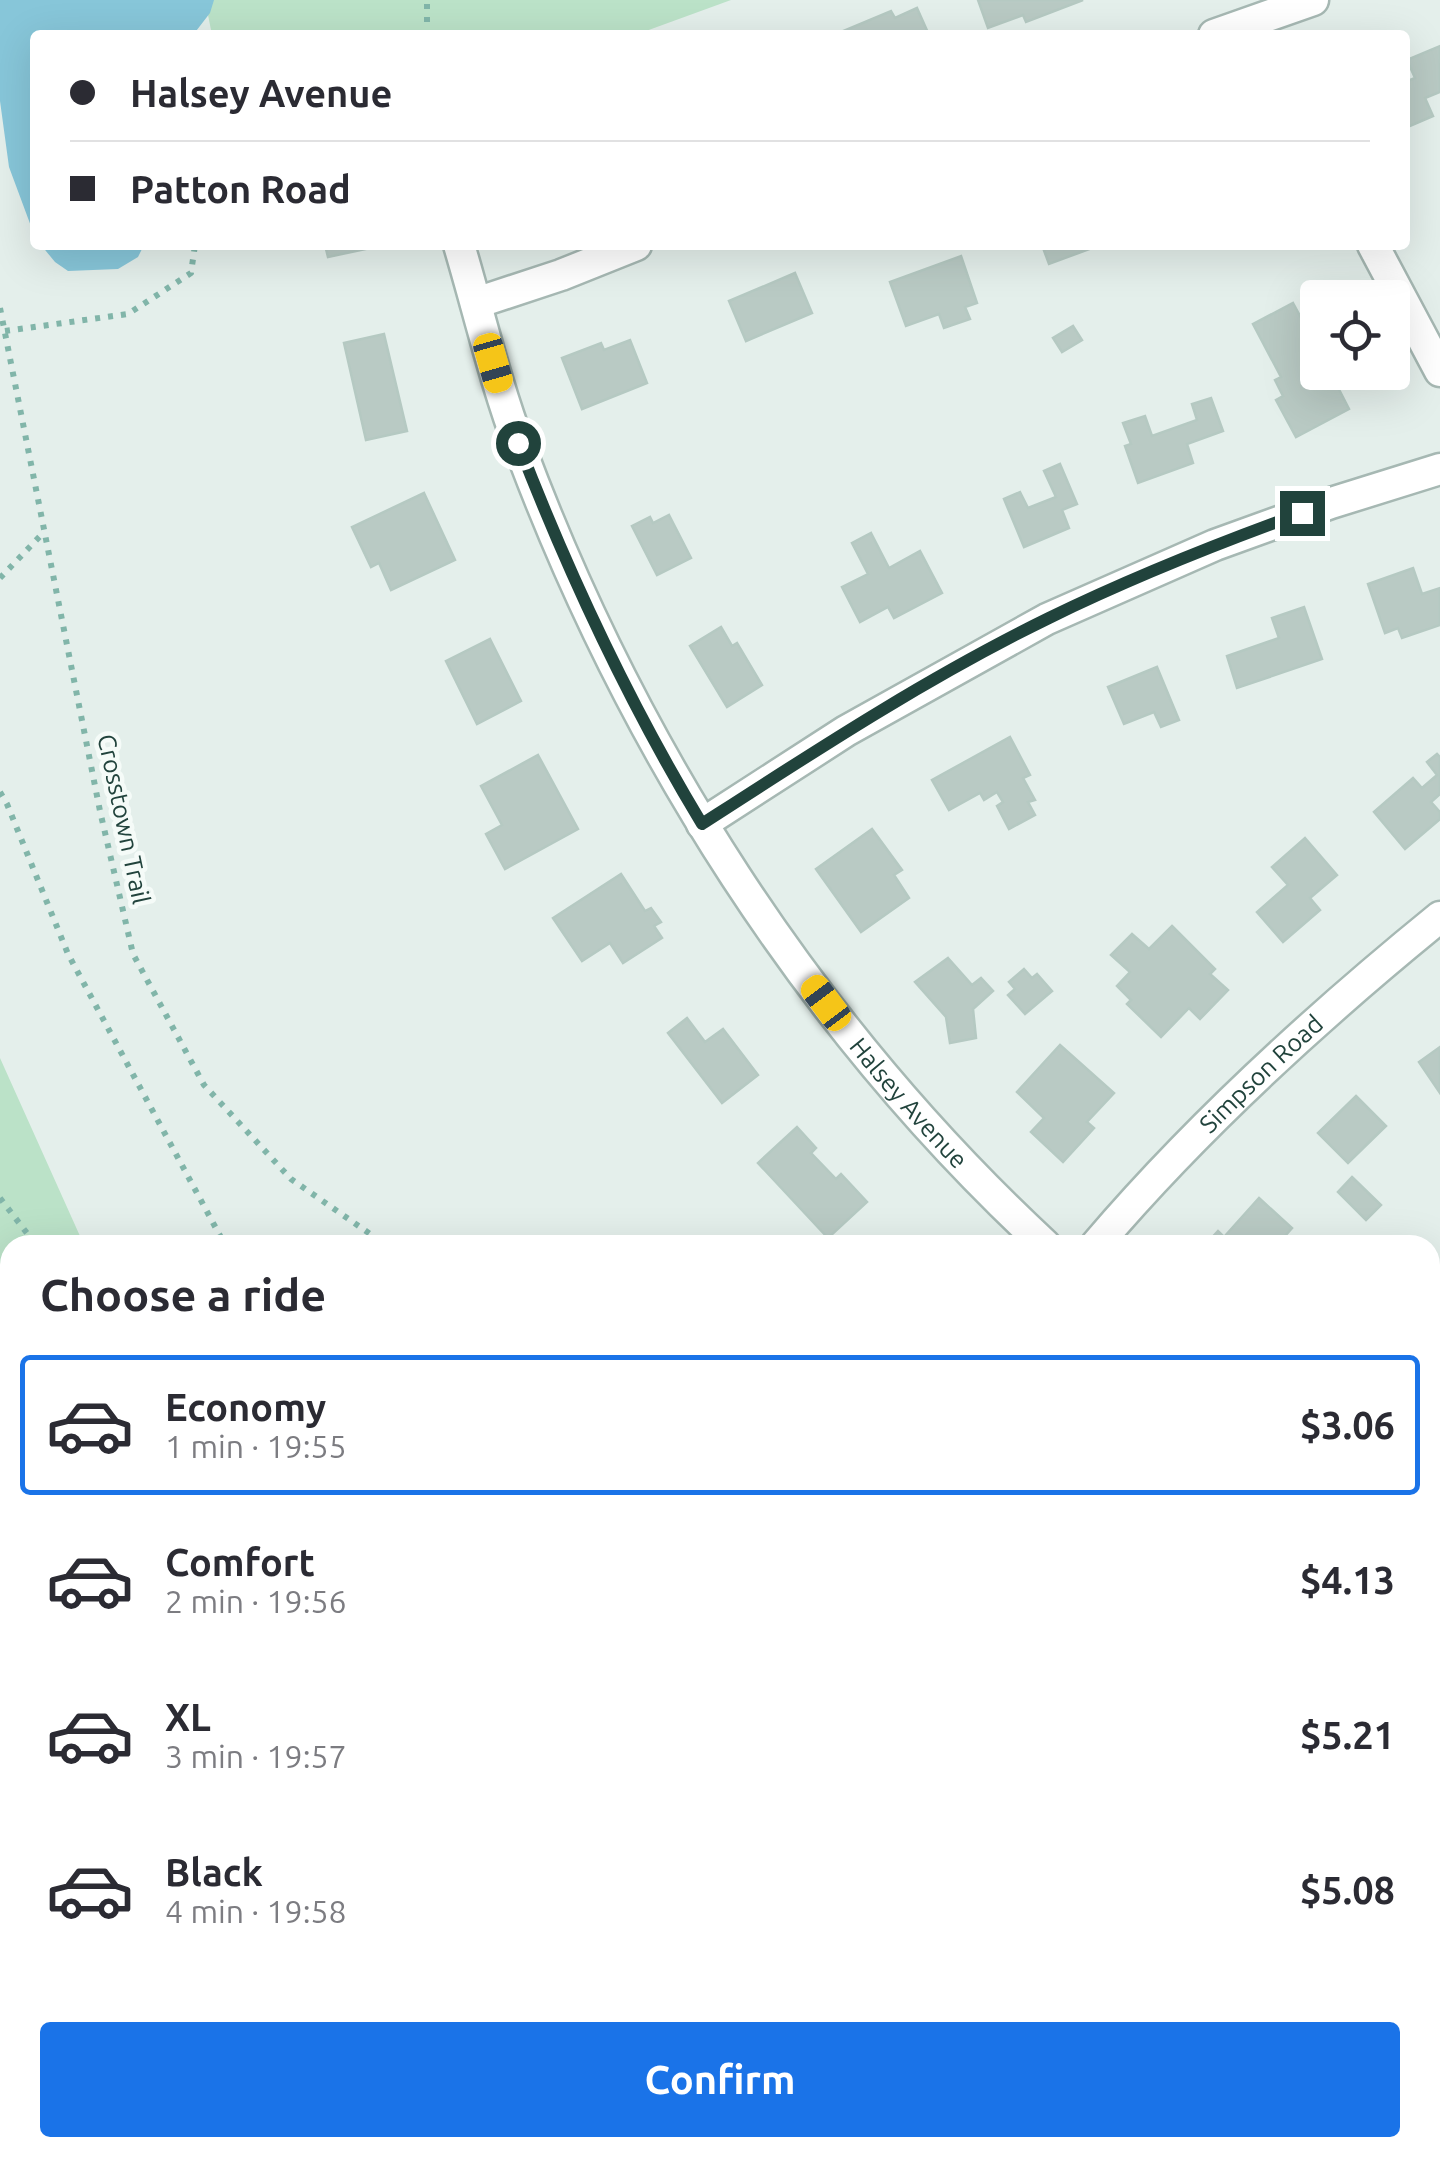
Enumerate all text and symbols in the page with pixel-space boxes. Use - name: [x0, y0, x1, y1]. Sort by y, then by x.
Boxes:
- text: Halsey Avenue: [130, 72, 392, 114]
- text: Patton Road: [130, 168, 351, 210]
- map controls: [1300, 280, 1410, 390]
- button: locate: [1300, 280, 1410, 390]
- car: [470, 330, 516, 396]
- route start: [496, 421, 541, 466]
- route end: [1280, 491, 1325, 536]
- street label: Crosstown Trail: [92, 732, 156, 906]
- car: [796, 970, 856, 1036]
- street label: Simpson Road: [1194, 1009, 1328, 1138]
- street label: Halsey Avenue: [844, 1032, 973, 1174]
- text: Choose a ride: [40, 1269, 326, 1320]
- icon: car: [45, 1380, 135, 1470]
- text: Economy: [165, 1386, 326, 1428]
- text: $3.06: [1300, 1404, 1395, 1446]
- text: 1 min · 19:55: [165, 1428, 347, 1464]
- icon: car: [45, 1535, 135, 1625]
- text: Comfort: [165, 1541, 315, 1583]
- text: $4.13: [1300, 1559, 1395, 1601]
- text: 2 min · 19:56: [165, 1583, 347, 1619]
- icon: car: [45, 1690, 135, 1780]
- text: XL: [165, 1696, 211, 1738]
- text: $5.21: [1300, 1714, 1395, 1756]
- text: 3 min · 19:57: [165, 1738, 347, 1774]
- icon: car: [45, 1845, 135, 1935]
- text: Black: [165, 1851, 263, 1893]
- text: $5.08: [1300, 1869, 1395, 1911]
- text: 4 min · 19:58: [165, 1893, 347, 1929]
- button: Confirm: [40, 2022, 1400, 2137]

